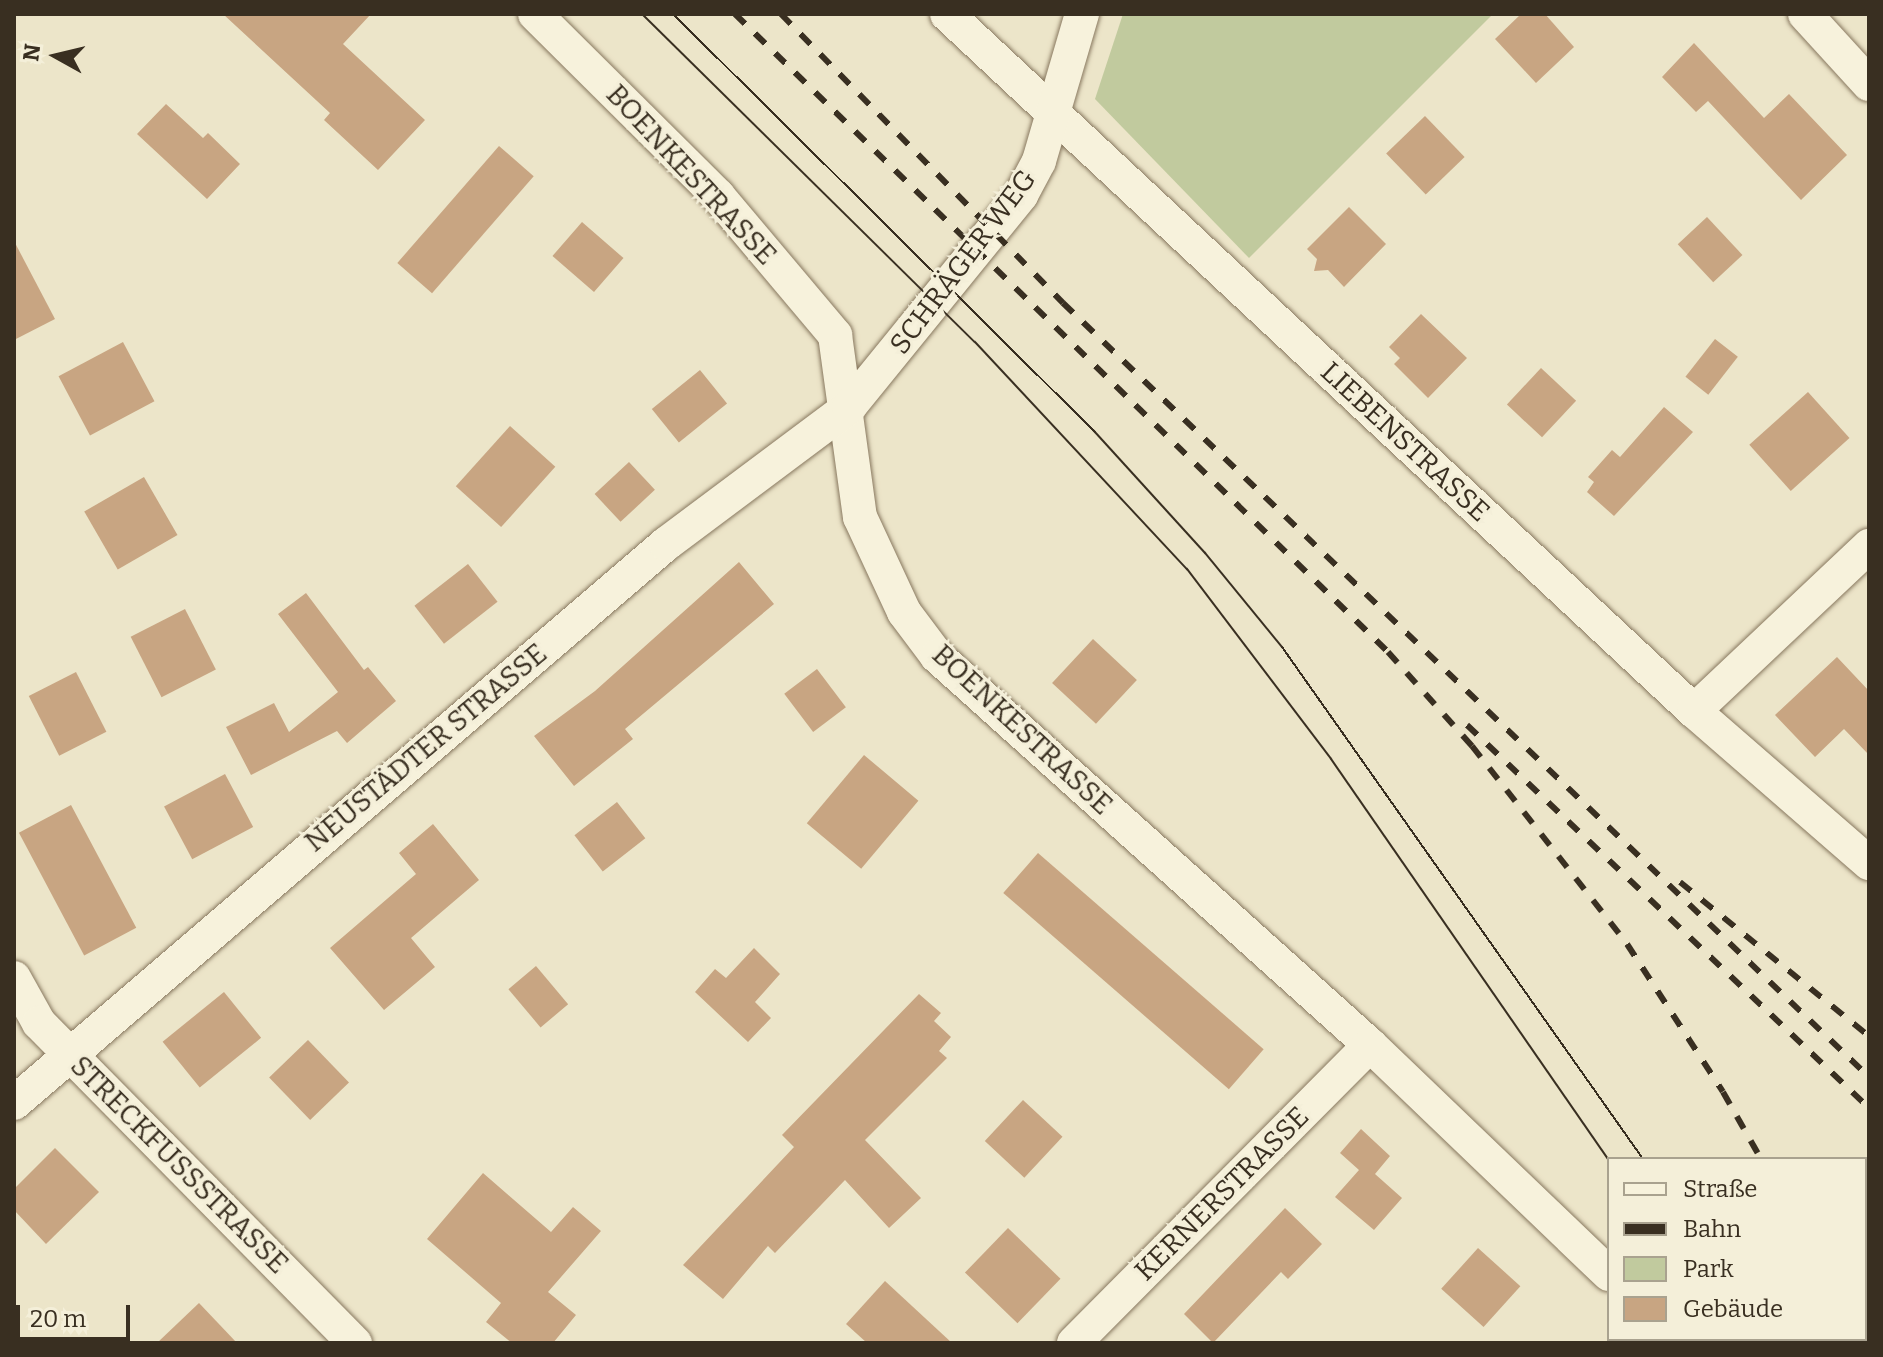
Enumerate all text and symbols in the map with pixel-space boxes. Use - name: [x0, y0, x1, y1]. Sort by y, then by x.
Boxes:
- north arrow: [16, 16, 96, 96]
- text: N: [17, 42, 46, 63]
- street label: BOENKESTRASSE: [599, 78, 783, 272]
- street label: SCHRÄGER WEG: [883, 163, 1043, 361]
- street label: LIEBENSTRASSE: [1314, 355, 1496, 529]
- street label: NEUSTÄDTER STRASSE: [298, 637, 554, 859]
- street label: BOENKESTRASSE: [925, 638, 1119, 822]
- street label: STRECKFUSSSTRASSE: [63, 1049, 295, 1281]
- street label: KERNERSTRASSE: [1128, 1100, 1316, 1288]
- legend: [1607, 1157, 1867, 1341]
- text: Straße: [1683, 1175, 1757, 1203]
- text: Bahn: [1683, 1215, 1741, 1243]
- text: Park: [1683, 1255, 1734, 1283]
- scale bar: [20, 1289, 134, 1339]
- text: Gebäude: [1683, 1295, 1783, 1323]
- text: 20 m: [30, 1305, 86, 1333]

